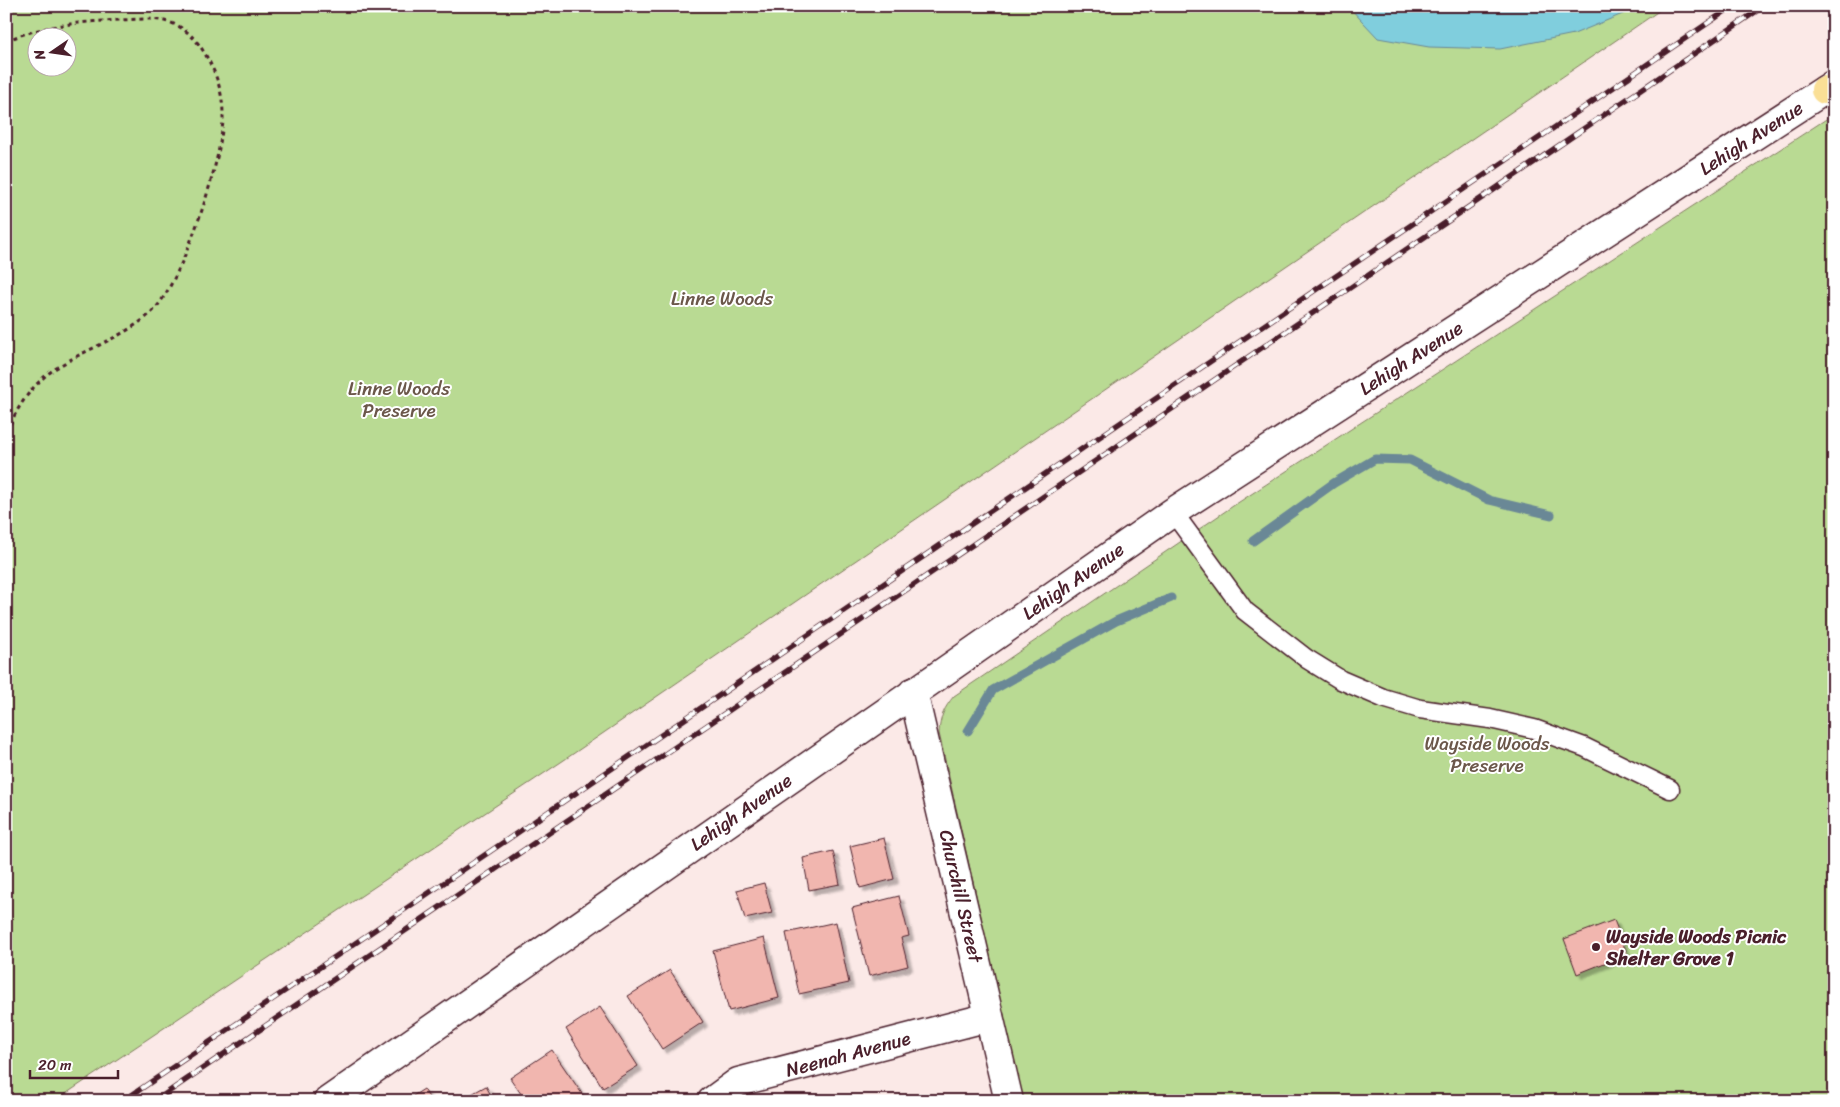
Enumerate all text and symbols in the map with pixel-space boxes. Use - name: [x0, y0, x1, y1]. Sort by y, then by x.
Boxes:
- north arrow: [28, 28, 78, 78]
- text: N: [26, 47, 53, 63]
- street label: Lehigh Avenue: [1692, 92, 1810, 184]
- park label: Linne Woods: [671, 282, 773, 315]
- street label: Lehigh Avenue: [1352, 312, 1470, 404]
- park label: Linne Woods Preserve: [348, 372, 450, 427]
- street label: Lehigh Avenue: [1015, 533, 1131, 629]
- park label: Wayside Woods Preserve: [1425, 727, 1550, 782]
- street label: Lehigh Avenue: [683, 764, 799, 860]
- street label: Churchill Street: [930, 826, 993, 967]
- place label: Wayside Woods Picnic Shelter Grove 1: [1605, 920, 1787, 975]
- marker: Wayside Woods Picnic Shelter Grove 1: [1590, 941, 1602, 953]
- street label: Neenah Avenue: [782, 1021, 914, 1087]
- scale bar: [30, 1047, 118, 1079]
- text: 20 m: [38, 1052, 72, 1078]

